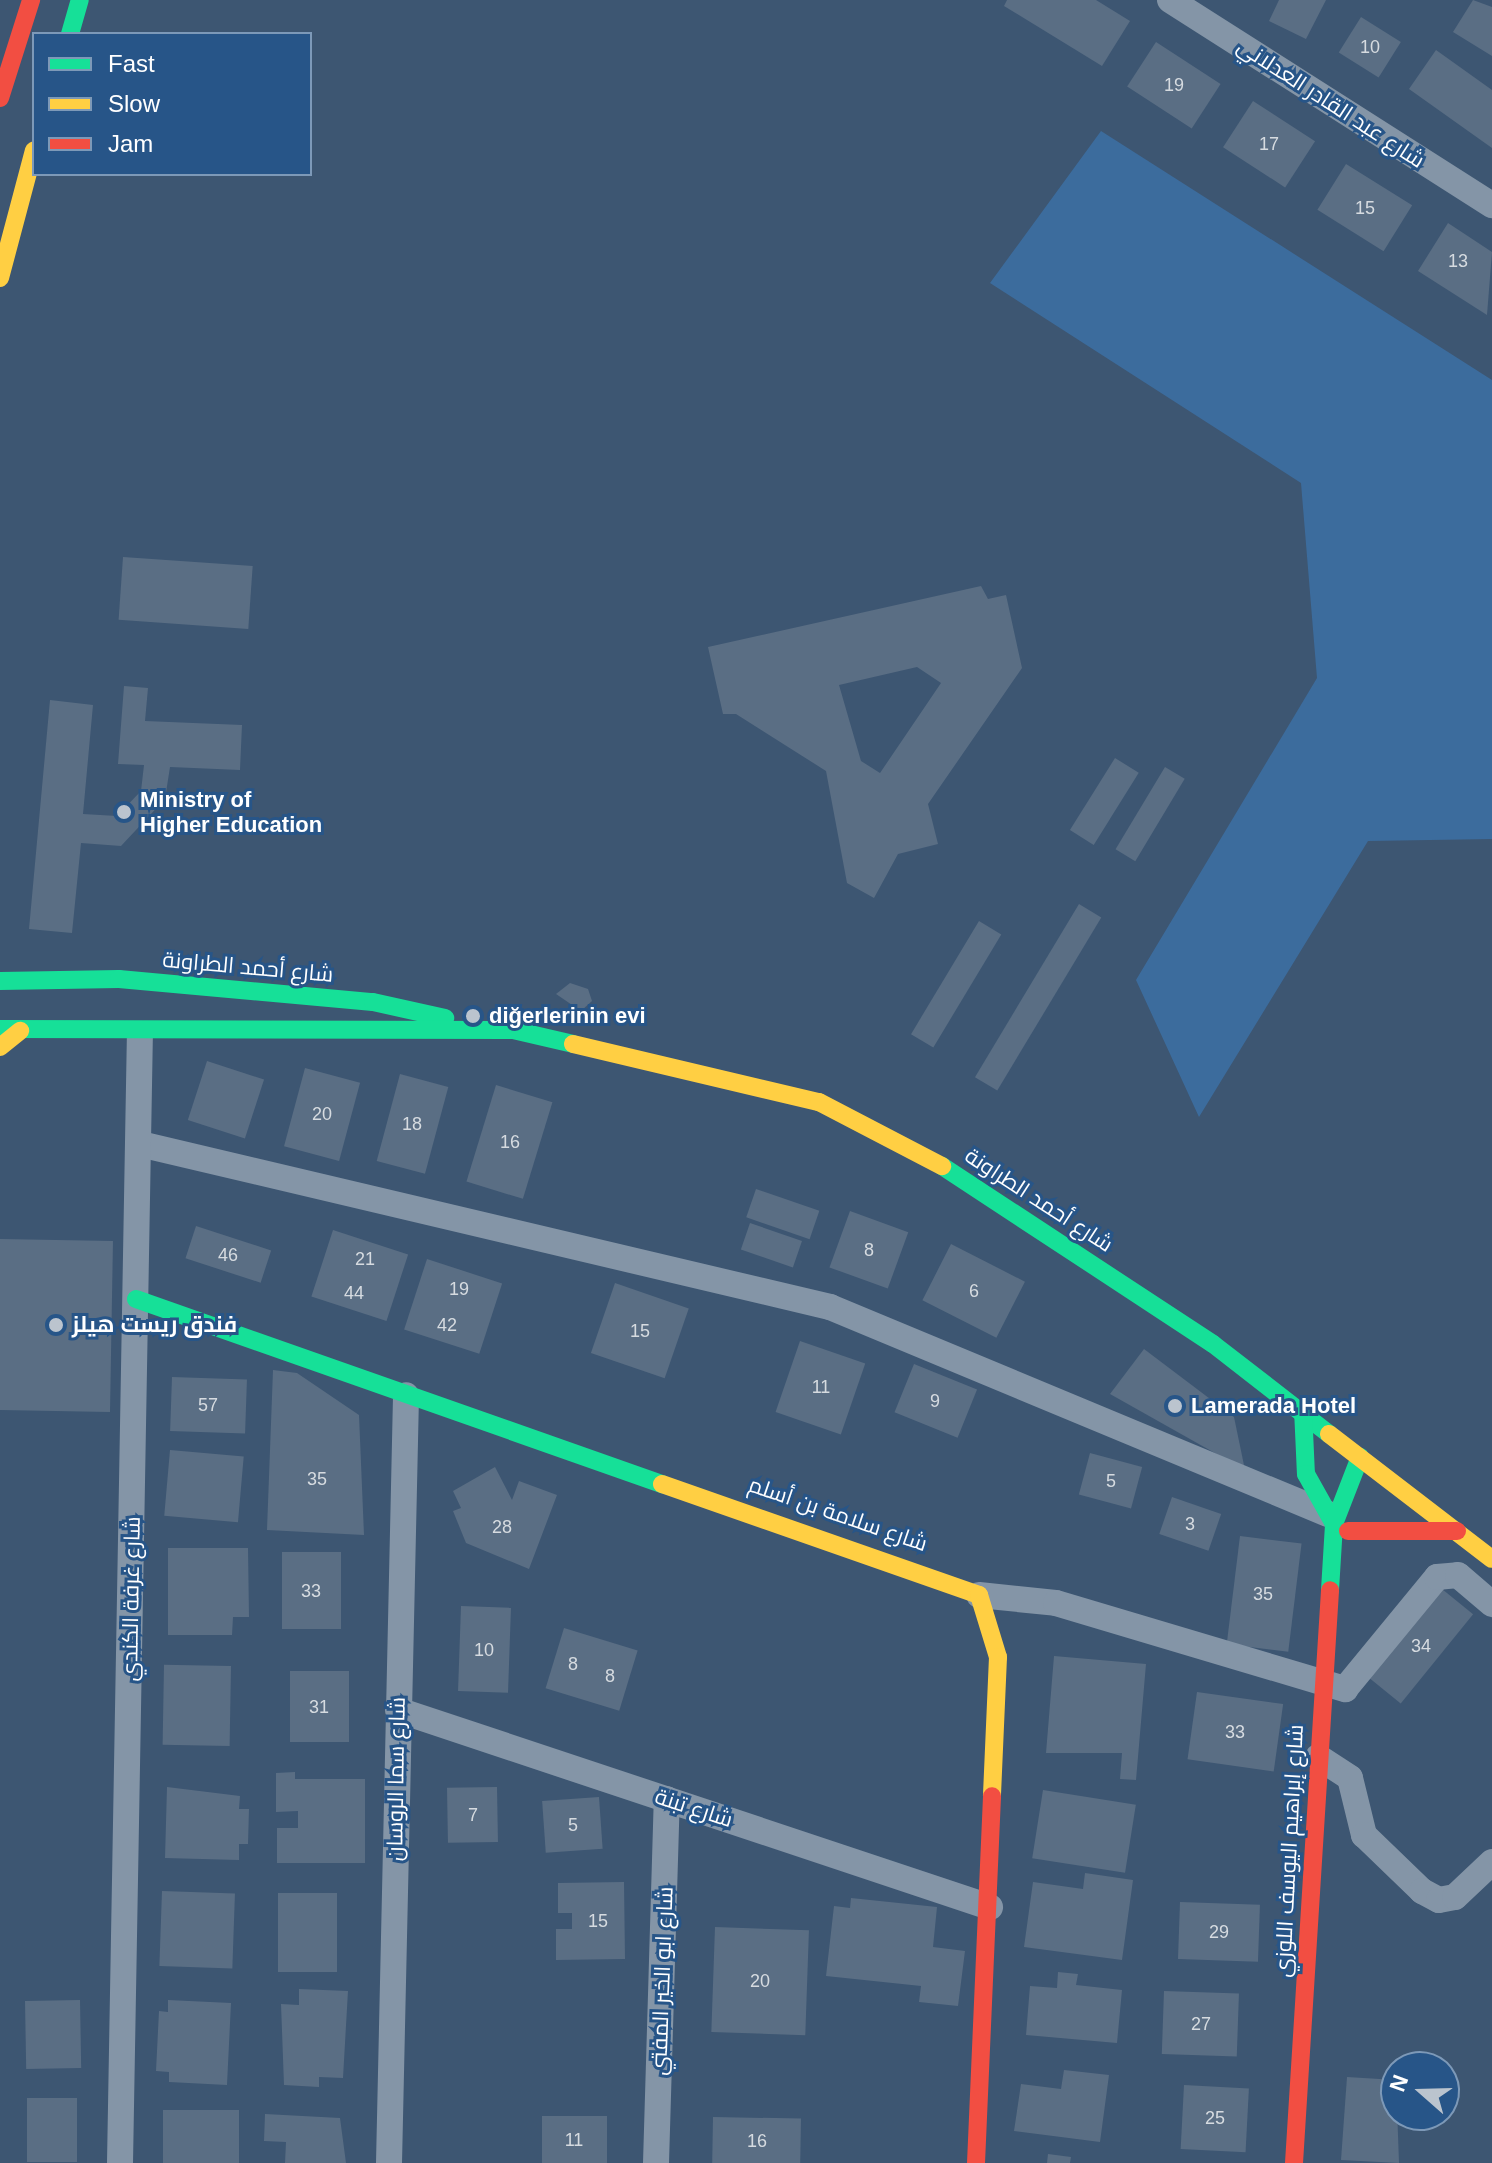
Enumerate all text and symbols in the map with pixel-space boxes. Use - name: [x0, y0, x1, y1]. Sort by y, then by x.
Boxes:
- legend: [32, 32, 312, 176]
- street label: شارع عبد القادر العدلاني: [1232, 32, 1430, 174]
- house number: 10: [1360, 36, 1380, 58]
- text: Fast: [108, 50, 155, 77]
- house number: 19: [1164, 74, 1184, 96]
- text: Slow: [108, 90, 160, 117]
- text: Jam: [108, 130, 153, 157]
- house number: 17: [1259, 133, 1279, 155]
- house number: 15: [1355, 197, 1375, 219]
- house number: 13: [1448, 250, 1468, 272]
- place label: Ministry of Higher Education: [140, 786, 322, 838]
- marker: Ministry of Higher Education: [115, 803, 133, 821]
- street label: شارع أحمد الطراونة: [162, 946, 334, 988]
- place label: diğerlerinin evi: [489, 1003, 645, 1029]
- marker: diğerlerinin evi: [464, 1007, 482, 1025]
- house number: 20: [312, 1103, 332, 1125]
- house number: 18: [402, 1113, 422, 1135]
- house number: 16: [500, 1131, 520, 1153]
- street label: شارع أحمد الطراونة: [960, 1142, 1118, 1258]
- house number: 8: [864, 1239, 874, 1261]
- house number: 46: [218, 1244, 238, 1266]
- house number: 21: [355, 1248, 375, 1270]
- house number: 19: [449, 1278, 469, 1300]
- house number: 6: [969, 1280, 979, 1302]
- house number: 44: [344, 1282, 364, 1304]
- place label: فندق ريست هيلز: [72, 1312, 237, 1338]
- house number: 42: [437, 1314, 457, 1336]
- marker: فندق ريست هيلز: [47, 1316, 65, 1334]
- house number: 15: [630, 1320, 650, 1342]
- house number: 11: [812, 1376, 830, 1398]
- house number: 9: [930, 1390, 940, 1412]
- place label: Lamerada Hotel: [1191, 1393, 1356, 1419]
- house number: 57: [198, 1394, 218, 1416]
- marker: Lamerada Hotel: [1166, 1397, 1184, 1415]
- house number: 35: [307, 1468, 327, 1490]
- house number: 5: [1106, 1470, 1116, 1492]
- street label: شارع سلامة بن أسلم: [745, 1471, 931, 1557]
- house number: 3: [1185, 1513, 1195, 1535]
- street label: شارع غرفة الكندي: [116, 1516, 146, 1682]
- house number: 28: [492, 1516, 512, 1538]
- house number: 33: [301, 1580, 321, 1602]
- house number: 35: [1253, 1583, 1273, 1605]
- house number: 34: [1411, 1635, 1431, 1657]
- house number: 10: [474, 1639, 494, 1661]
- house number: 8: [568, 1653, 578, 1675]
- house number: 8: [605, 1665, 615, 1687]
- house number: 31: [309, 1696, 329, 1718]
- street label: شارع سما الروسان: [381, 1697, 411, 1861]
- house number: 33: [1225, 1721, 1245, 1743]
- street label: شارع إبراهيم اليوسف اللوزي: [1269, 1724, 1309, 1978]
- street label: شارع تبنة: [652, 1783, 736, 1833]
- house number: 7: [468, 1804, 478, 1826]
- house number: 5: [568, 1814, 578, 1836]
- street label: شارع ابو الخير المفتي: [646, 1886, 678, 2076]
- house number: 15: [588, 1910, 608, 1932]
- house number: 29: [1209, 1921, 1229, 1943]
- house number: 20: [750, 1970, 770, 1992]
- house number: 27: [1191, 2013, 1211, 2035]
- north arrow: [1380, 2051, 1460, 2131]
- text: N: [1384, 2072, 1413, 2095]
- house number: 25: [1205, 2107, 1225, 2129]
- house number: 11: [565, 2129, 583, 2151]
- house number: 16: [747, 2130, 767, 2152]

